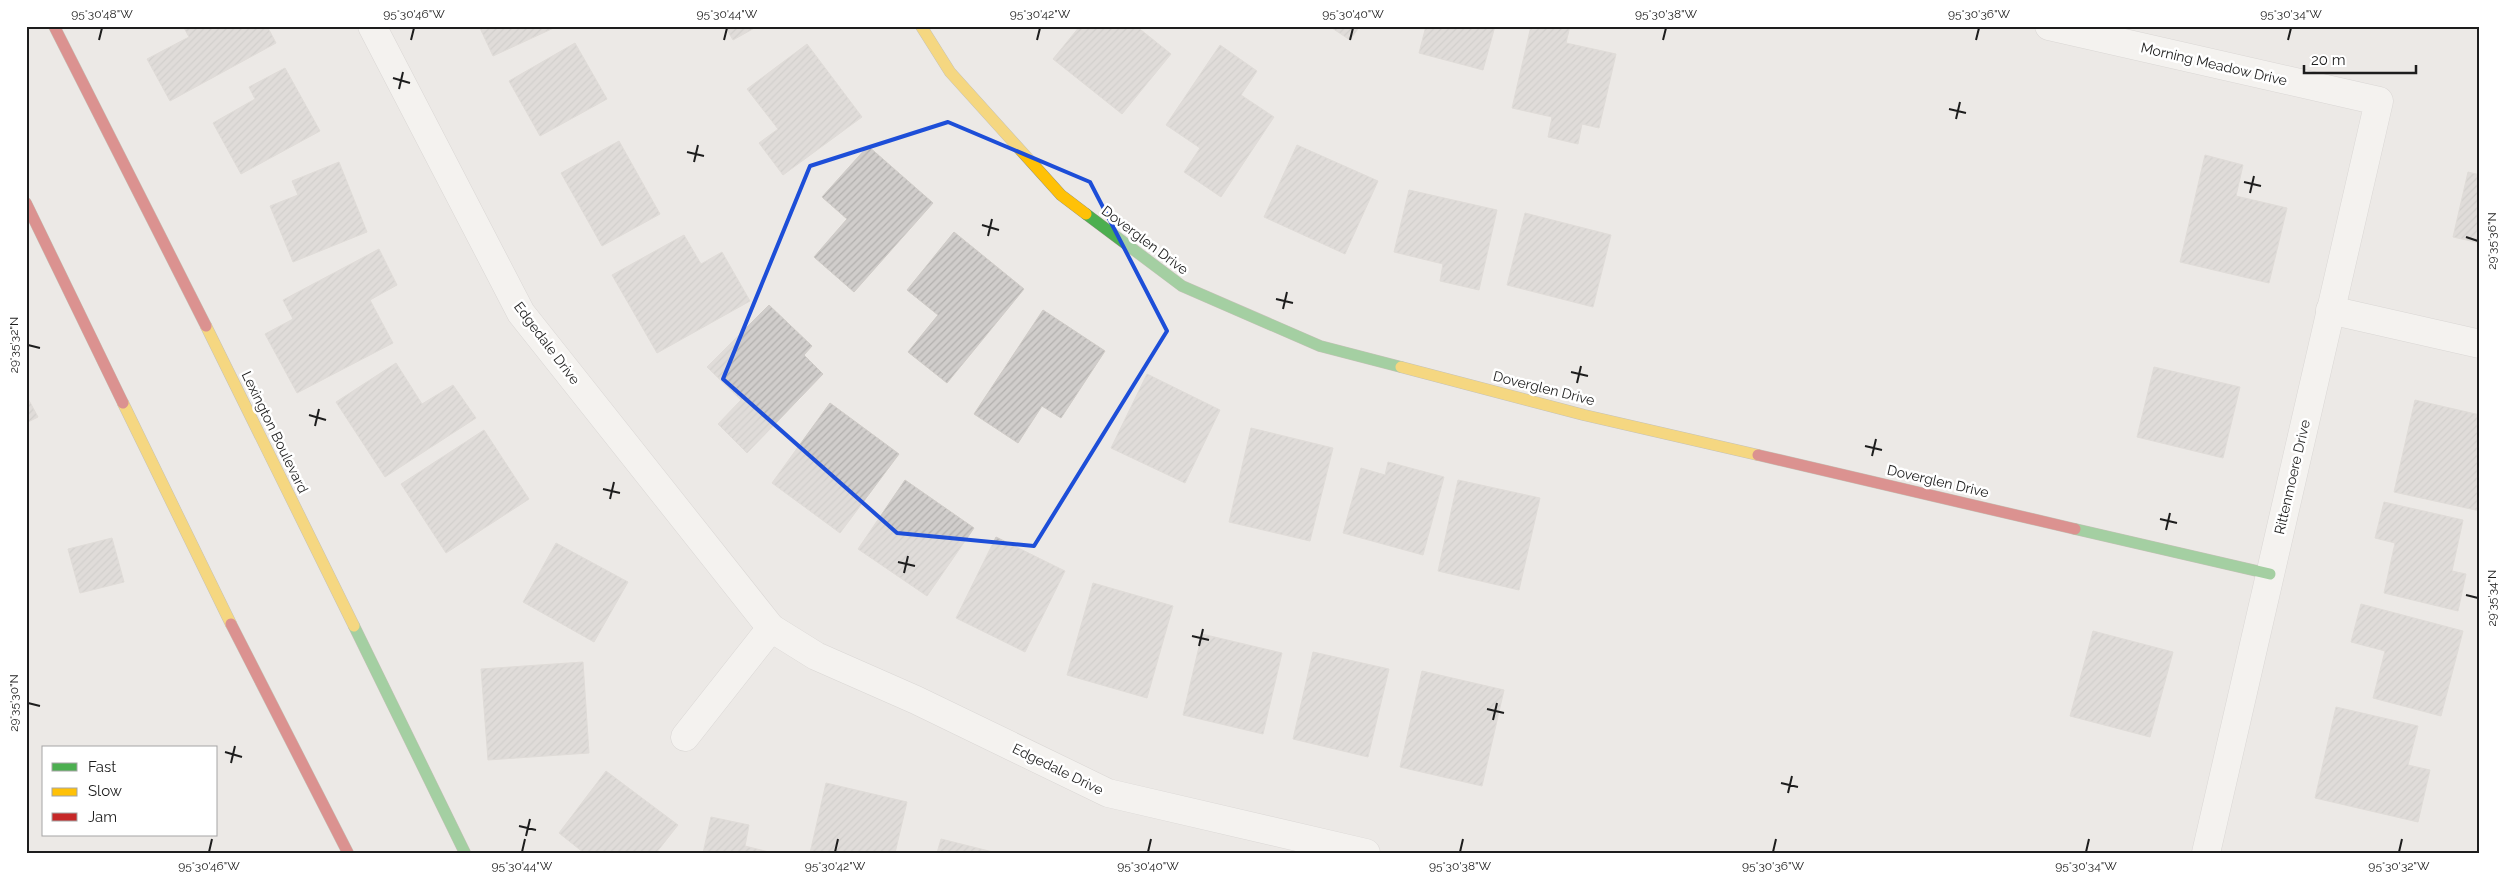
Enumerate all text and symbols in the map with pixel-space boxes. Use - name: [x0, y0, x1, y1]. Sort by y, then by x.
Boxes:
- text: 95°30'48"W: [71, 7, 133, 21]
- text: 95°30'46"W: [383, 7, 445, 21]
- text: 95°30'44"W: [697, 7, 758, 21]
- text: 95°30'42"W: [1010, 7, 1071, 21]
- text: 95°30'40"W: [1322, 7, 1384, 21]
- text: 95°30'38"W: [1635, 7, 1698, 21]
- text: 95°30'36"W: [1948, 7, 2011, 21]
- text: 95°30'34"W: [2260, 7, 2322, 21]
- street label: Morning Meadow Drive: [2139, 39, 2289, 89]
- scale bar: [2304, 42, 2416, 74]
- text: 20 m: [2311, 51, 2346, 69]
- street label: Doverglen Drive: [1099, 202, 1191, 278]
- text: 29°35'36"N: [2485, 212, 2499, 270]
- street label: Edgedale Drive: [511, 299, 583, 387]
- text: 29°35'32"N: [7, 317, 21, 373]
- street label: Lexington Boulevard: [239, 368, 311, 496]
- street label: Doverglen Drive: [1492, 368, 1596, 408]
- street label: Rittenmoere Drive: [2271, 418, 2313, 536]
- street label: Doverglen Drive: [1886, 462, 1990, 500]
- text: 29°35'34"N: [2485, 570, 2499, 626]
- text: 29°35'30"N: [7, 674, 21, 732]
- street label: Edgedale Drive: [1010, 740, 1106, 798]
- legend: [42, 746, 218, 836]
- text: Fast: [88, 758, 116, 776]
- text: Slow: [88, 782, 122, 800]
- text: Jam: [88, 808, 117, 826]
- text: 95°30'46"W: [178, 859, 240, 873]
- text: 95°30'44"W: [492, 859, 553, 873]
- text: 95°30'42"W: [805, 859, 866, 873]
- text: 95°30'40"W: [1117, 859, 1179, 873]
- text: 95°30'38"W: [1429, 859, 1492, 873]
- text: 95°30'36"W: [1742, 859, 1805, 873]
- text: 95°30'34"W: [2055, 859, 2117, 873]
- text: 95°30'32"W: [2368, 859, 2430, 873]

